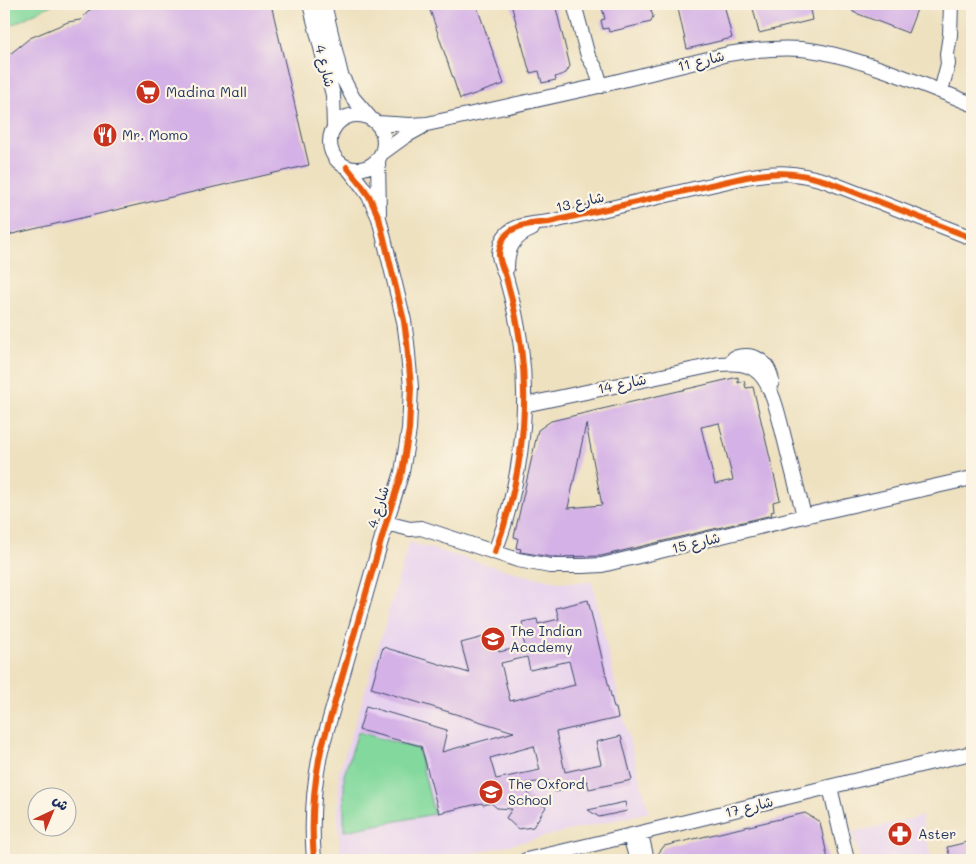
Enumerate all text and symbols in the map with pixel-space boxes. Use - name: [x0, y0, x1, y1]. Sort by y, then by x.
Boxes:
- street label: شارع 4: [310, 43, 340, 89]
- street label: شارع 11: [676, 46, 726, 76]
- supermarket icon: Madina Mall: [135, 79, 161, 105]
- place label: Madina Mall: [166, 82, 247, 101]
- restaurant icon: Mr. Momo: [92, 122, 118, 148]
- place label: Mr. Momo: [122, 125, 188, 144]
- street label: شارع 13: [554, 187, 606, 217]
- street label: شارع 14: [596, 369, 648, 399]
- street label: شارع 4: [362, 484, 394, 530]
- street label: شارع 15: [670, 527, 722, 559]
- place label: The Indian Academy: [510, 621, 582, 656]
- school or university icon: The Indian Academy: [480, 626, 506, 652]
- place label: The Oxford School: [508, 774, 585, 809]
- school or university icon: The Oxford School: [478, 779, 504, 805]
- north arrow: [28, 786, 78, 836]
- text: ش: [49, 790, 74, 814]
- street label: شارع 17: [723, 791, 775, 823]
- pharmacy icon: Aster: [887, 821, 913, 847]
- place label: Aster: [918, 824, 956, 843]

